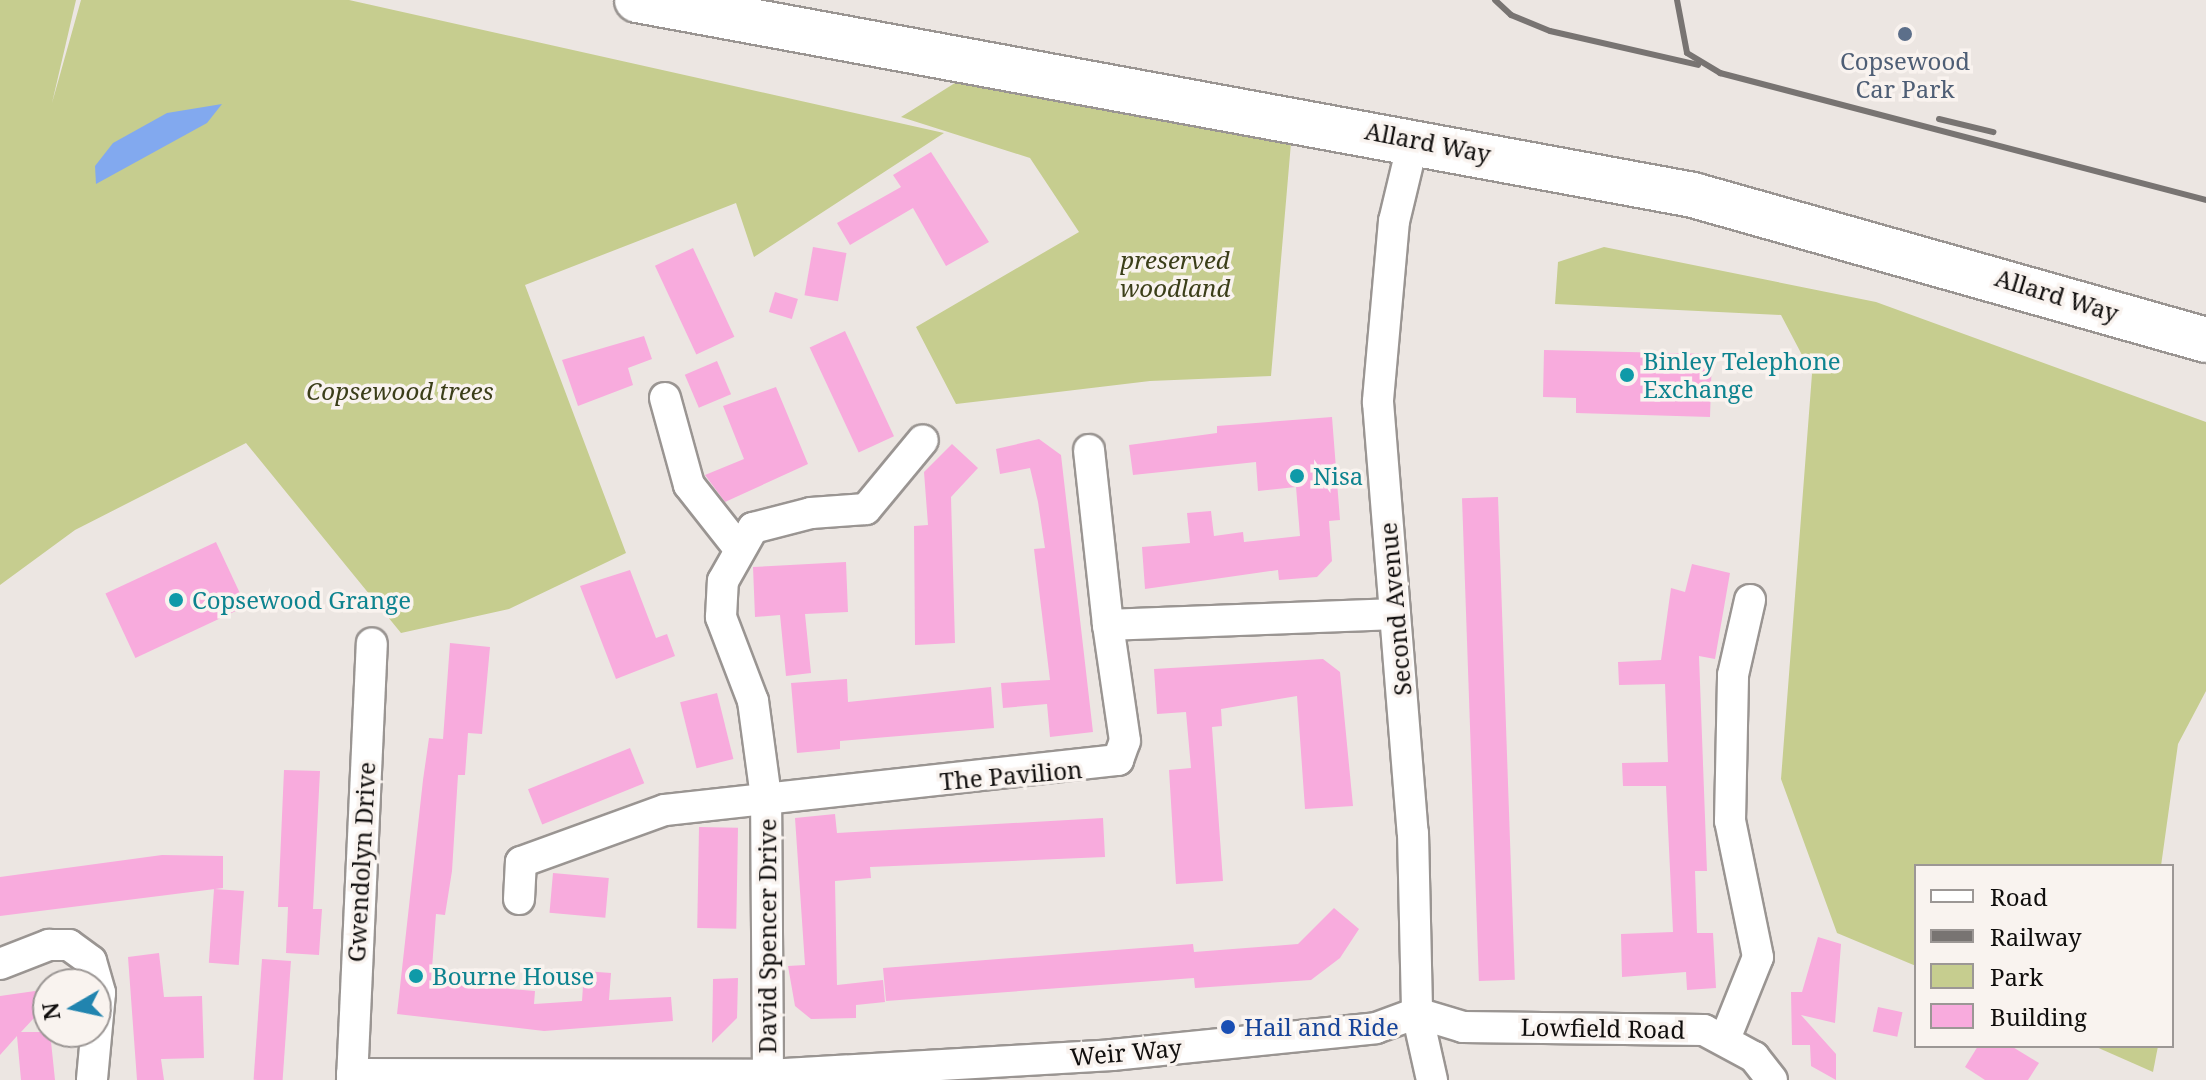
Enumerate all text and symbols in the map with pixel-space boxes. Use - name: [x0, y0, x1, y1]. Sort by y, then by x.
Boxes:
- marker: Copsewood Car Park: [1896, 25, 1914, 43]
- place label: Copsewood Car Park: [1840, 47, 1970, 103]
- street label: Allard Way: [1363, 116, 1493, 168]
- park label: preserved woodland: [1120, 246, 1230, 302]
- street label: Allard Way: [1992, 263, 2122, 327]
- place label: Binley Telephone Exchange: [1643, 347, 1841, 403]
- marker: Binley Telephone Exchange: [1618, 366, 1636, 384]
- park label: Copsewood trees: [306, 377, 494, 405]
- place label: Nisa: [1313, 462, 1363, 490]
- marker: Nisa: [1288, 467, 1306, 485]
- street label: Second Avenue: [1373, 521, 1417, 697]
- place label: Copsewood Grange: [192, 586, 411, 614]
- marker: Copsewood Grange: [167, 591, 185, 609]
- street label: The Pavilion: [938, 754, 1084, 796]
- street label: Gwendolyn Drive: [341, 761, 381, 963]
- street label: David Spencer Drive: [753, 819, 781, 1053]
- legend: [1914, 864, 2174, 1048]
- text: Road: [1990, 880, 2048, 913]
- text: Railway: [1990, 920, 2082, 953]
- text: Park: [1990, 960, 2043, 993]
- place label: Bourne House: [432, 962, 594, 990]
- marker: Bourne House: [407, 967, 425, 985]
- north arrow: [32, 968, 112, 1048]
- text: Building: [1990, 1000, 2087, 1033]
- text: N: [34, 1001, 66, 1022]
- street label: Lowfield Road: [1521, 1012, 1685, 1044]
- place label: Hail and Ride: [1244, 1013, 1399, 1041]
- marker: Hail and Ride: [1219, 1018, 1237, 1036]
- street label: Weir Way: [1069, 1033, 1183, 1071]

